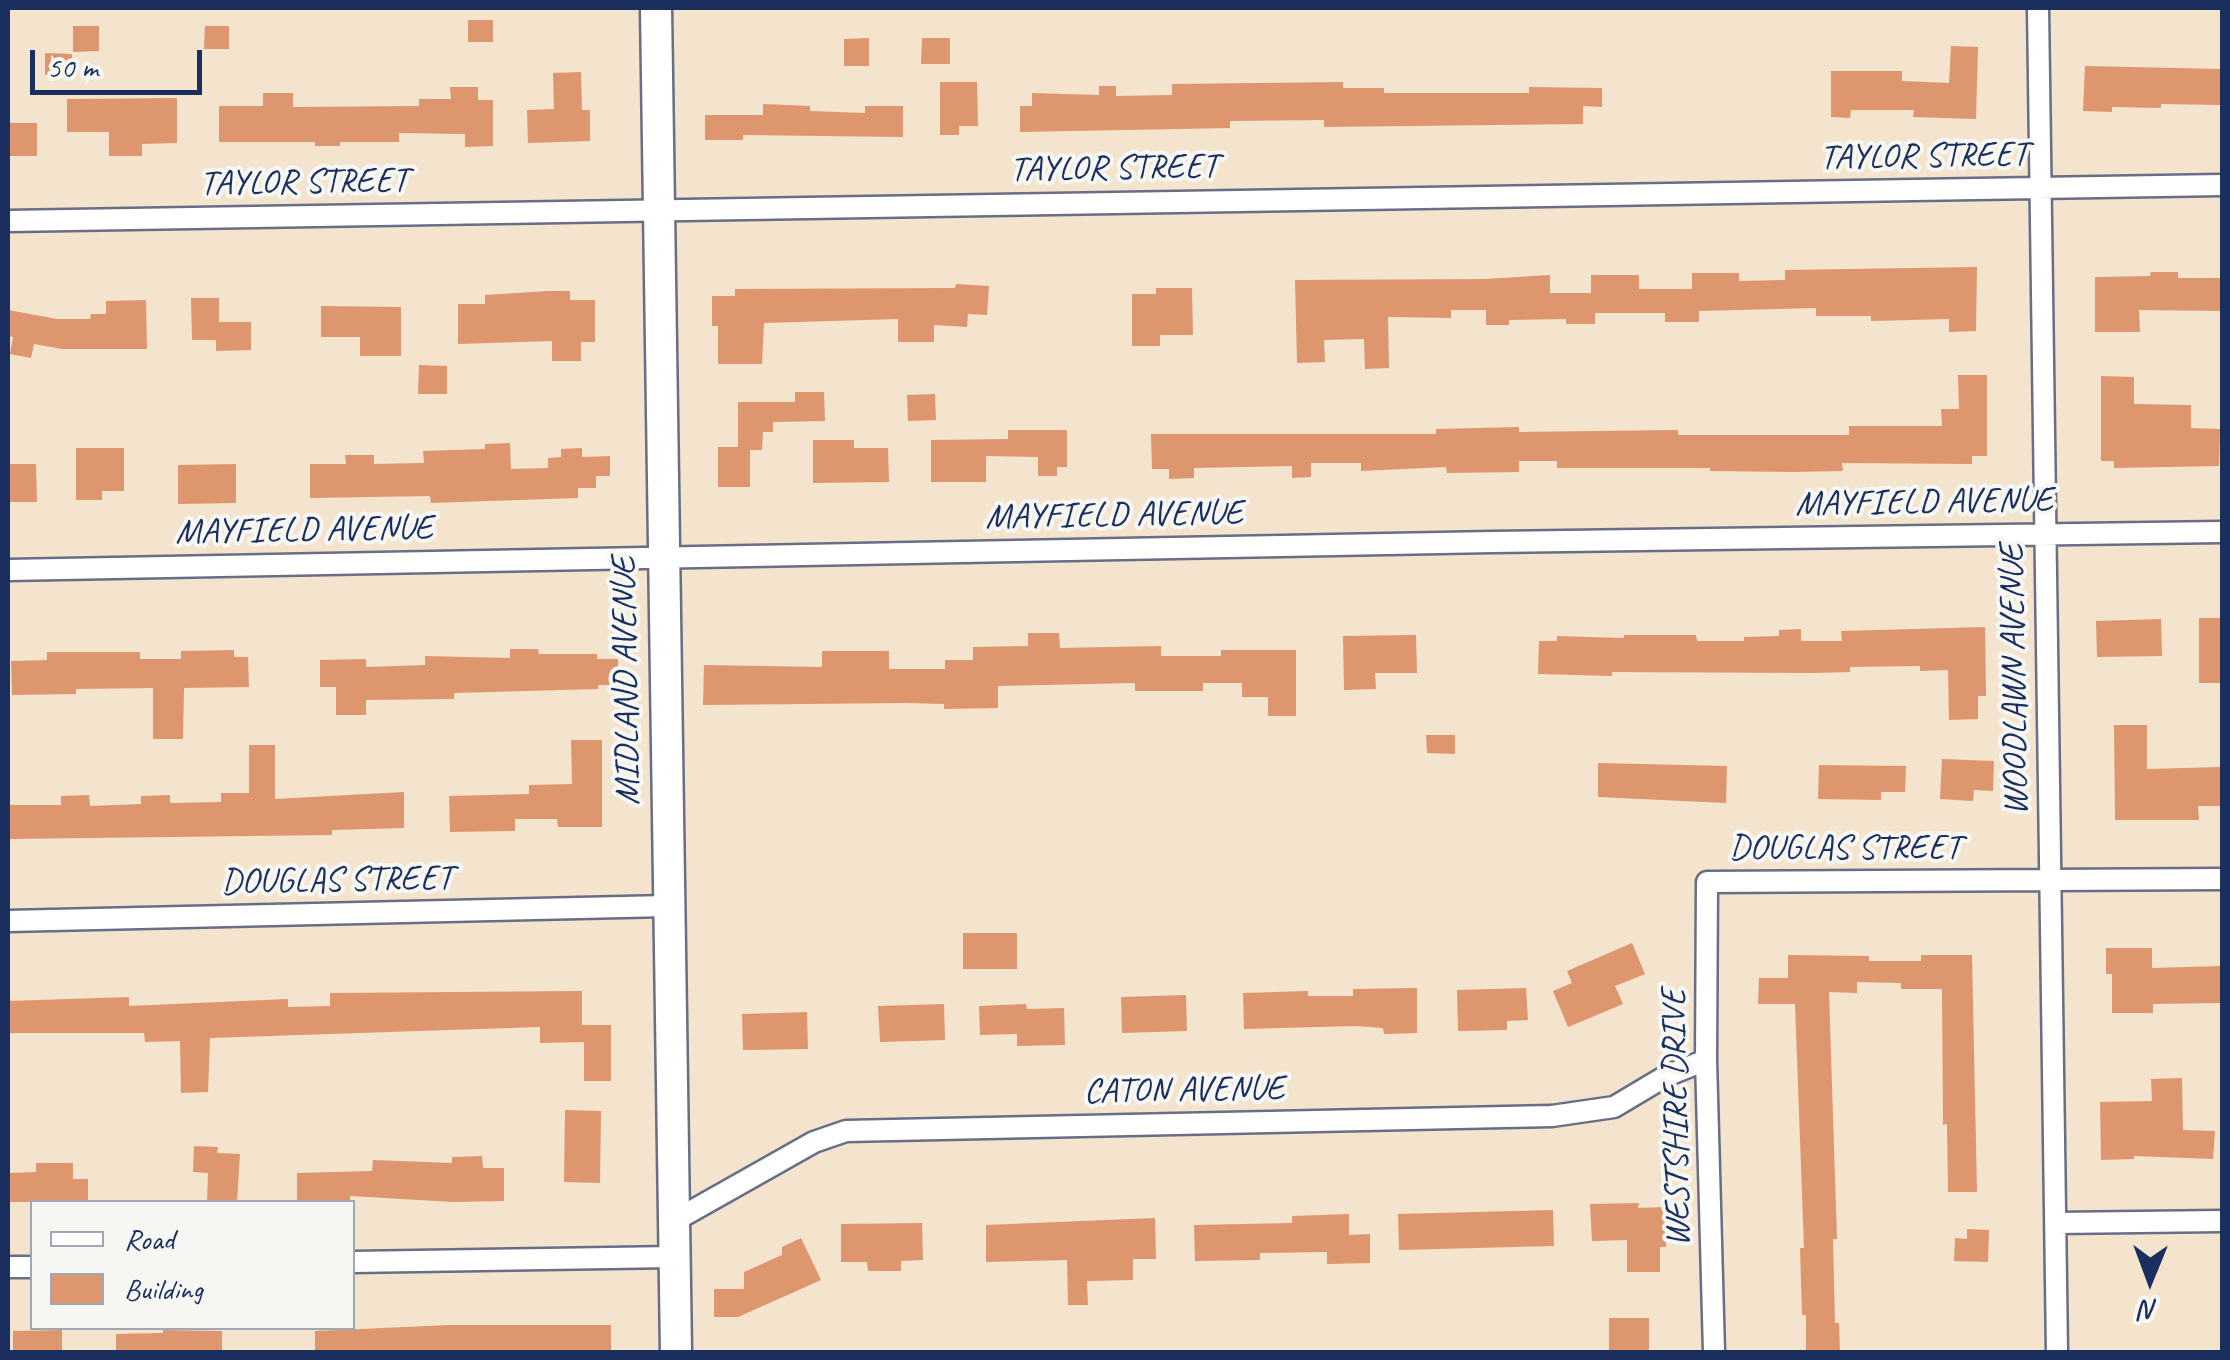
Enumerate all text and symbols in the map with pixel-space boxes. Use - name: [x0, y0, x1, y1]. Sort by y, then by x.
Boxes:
- scale bar: [35, 30, 208, 92]
- text: 50 m: [47, 48, 98, 86]
- street label: TAYLOR STREET: [1819, 134, 2029, 180]
- street label: TAYLOR STREET: [1009, 146, 1219, 192]
- street label: TAYLOR STREET: [199, 160, 409, 206]
- street label: MAYFIELD AVENUE: [1795, 480, 2053, 526]
- street label: MAYFIELD AVENUE: [985, 493, 1243, 539]
- street label: MAYFIELD AVENUE: [175, 508, 433, 554]
- street label: WOODLAWN AVENUE: [1992, 544, 2038, 816]
- street label: MIDLAND AVENUE: [604, 557, 650, 805]
- street label: DOUGLAS STREET: [1729, 828, 1961, 870]
- street label: DOUGLAS STREET: [221, 858, 453, 904]
- street label: WESTSHIRE DRIVE: [1654, 989, 1700, 1247]
- street label: CATON AVENUE: [1083, 1068, 1285, 1114]
- legend: [30, 1200, 355, 1330]
- text: Road: [124, 1220, 174, 1258]
- north arrow: [2100, 1230, 2200, 1330]
- text: Building: [124, 1270, 203, 1308]
- text: N: [2140, 1293, 2158, 1328]

